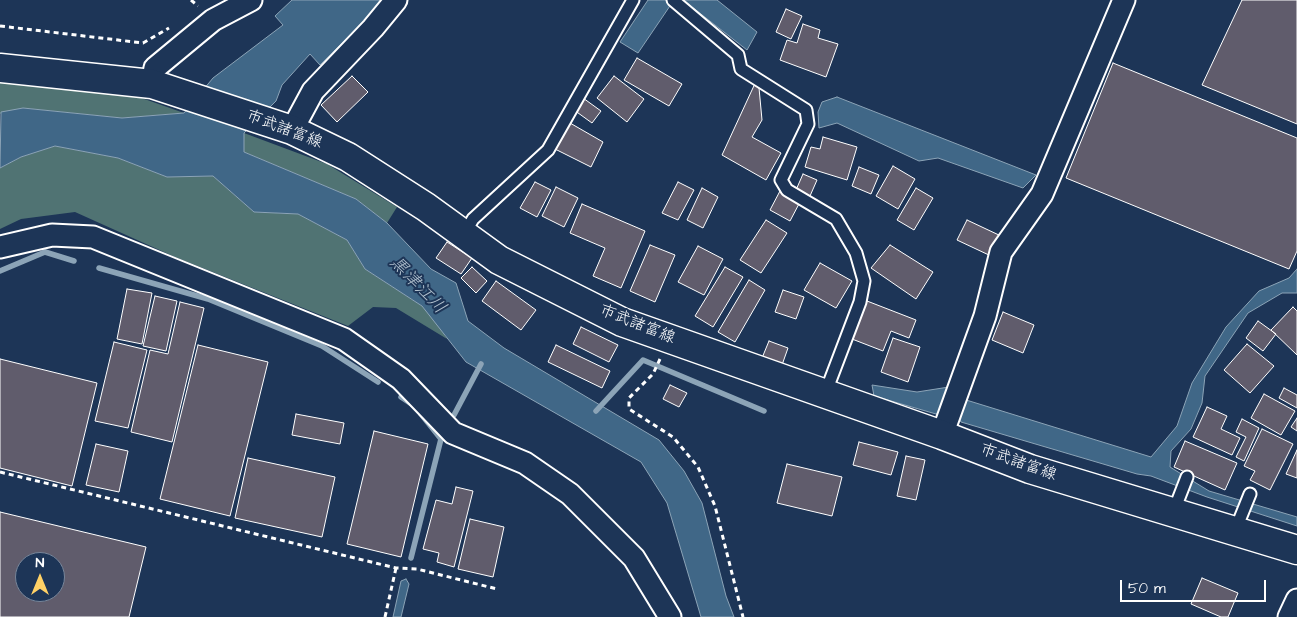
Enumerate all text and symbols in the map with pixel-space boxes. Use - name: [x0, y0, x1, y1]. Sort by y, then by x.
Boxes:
- street label: 市武諸富線: [243, 107, 325, 153]
- water label: 黒津江川: [384, 253, 450, 319]
- street label: 市武諸富線: [596, 301, 678, 349]
- street label: 市武諸富線: [977, 440, 1059, 486]
- north arrow: [15, 552, 65, 602]
- text: N: [36, 553, 44, 573]
- scale bar: [1122, 570, 1268, 602]
- text: 50 m: [1128, 578, 1166, 599]

